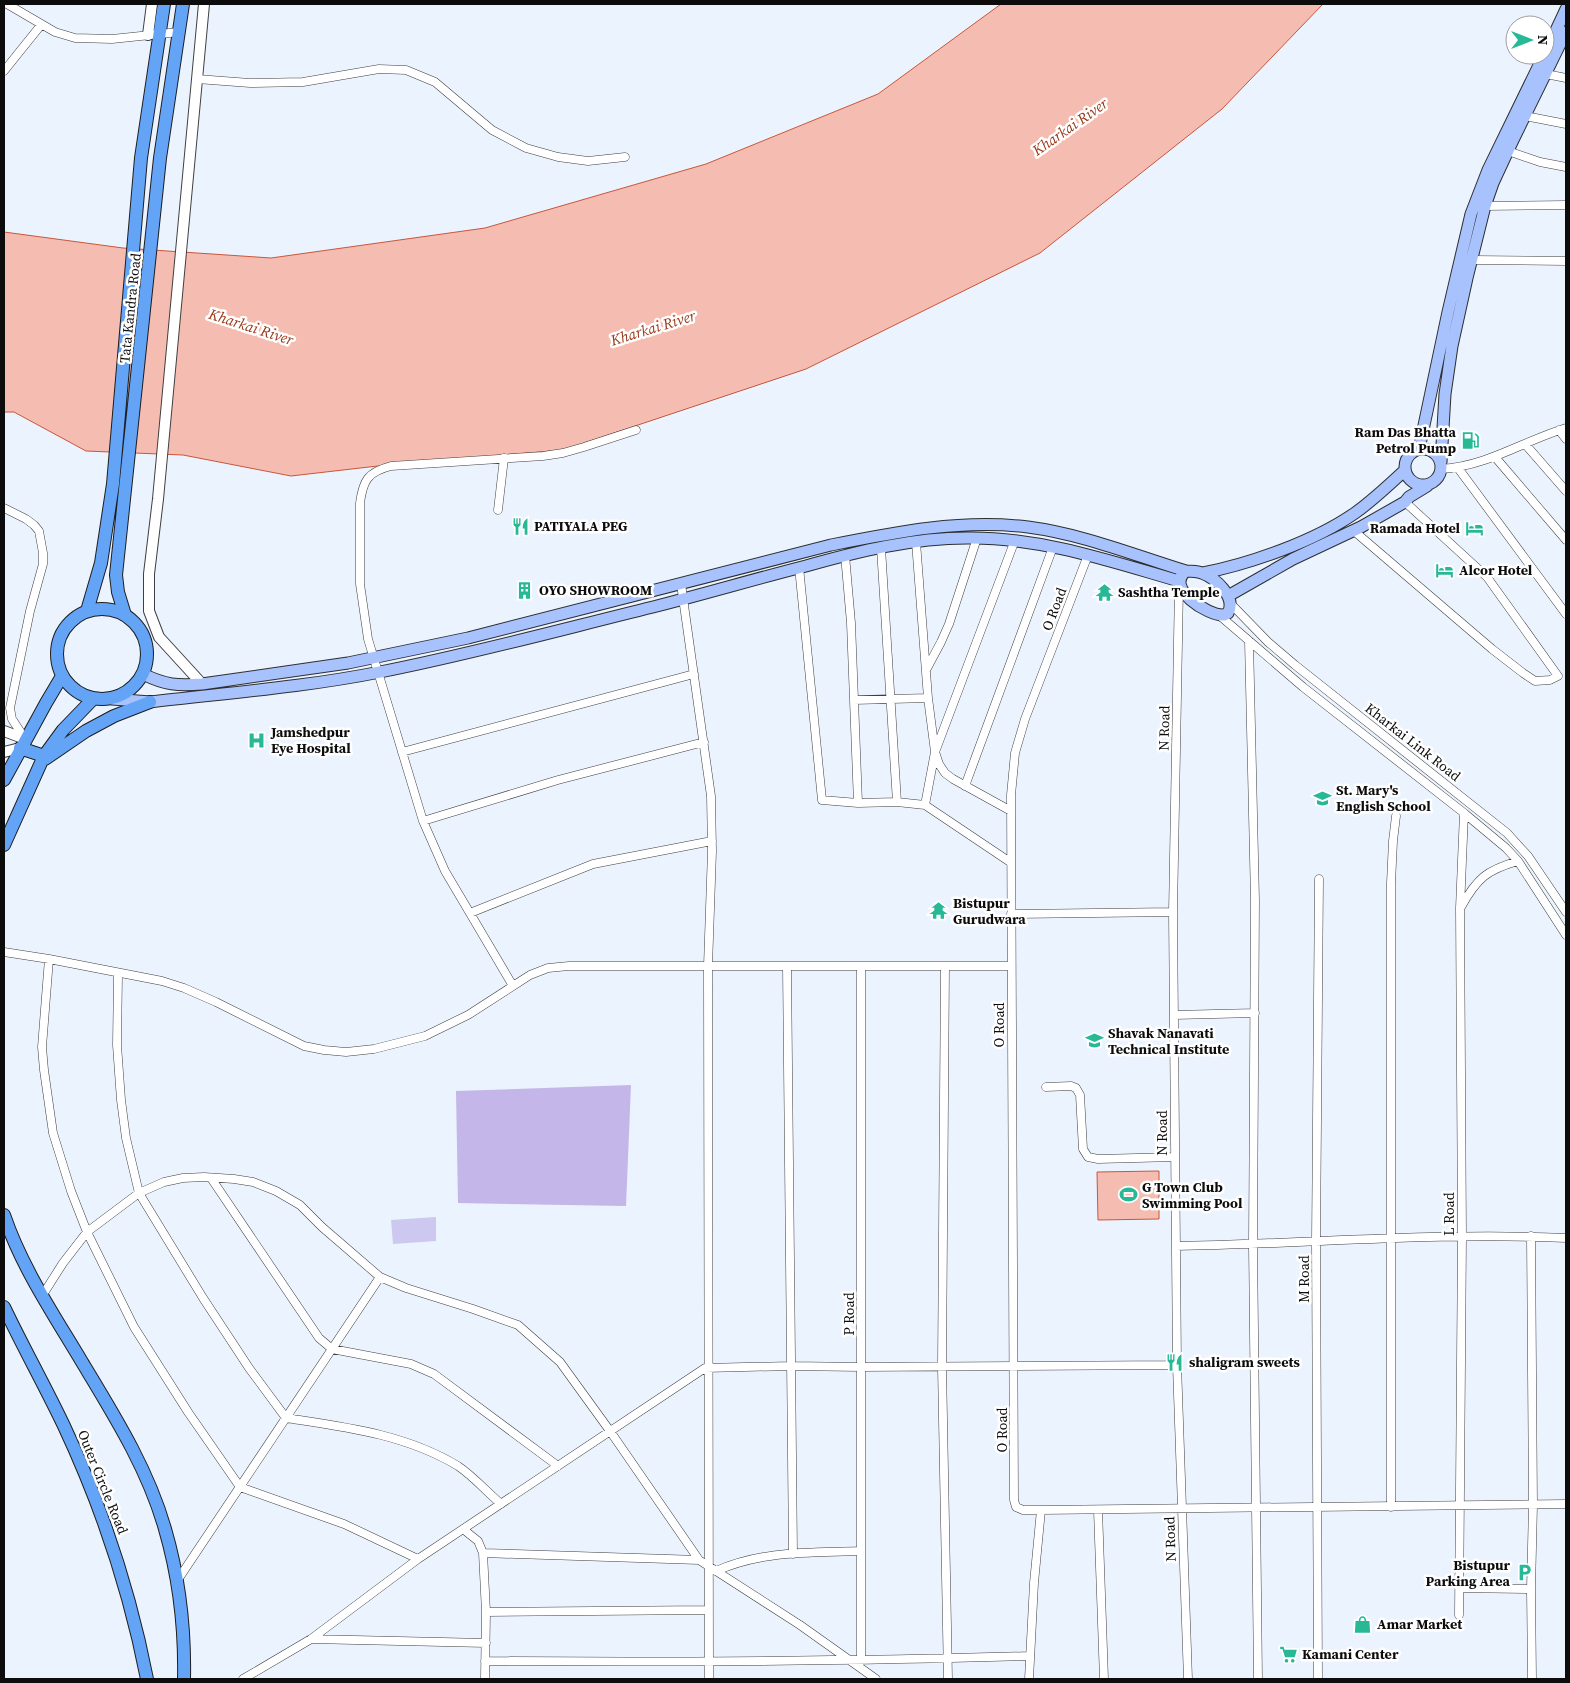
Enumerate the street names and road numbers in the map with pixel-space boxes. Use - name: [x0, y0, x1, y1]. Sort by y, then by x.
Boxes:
- street label: Tata Kandra Road: [114, 252, 146, 364]
- street label: O Road: [1037, 584, 1071, 634]
- street label: Kharkai Link Road: [1361, 698, 1465, 786]
- street label: N Road: [1154, 705, 1174, 751]
- street label: O Road: [989, 1002, 1009, 1047]
- street label: N Road: [1152, 1110, 1172, 1156]
- street label: L Road: [1439, 1192, 1459, 1236]
- street label: M Road: [1294, 1255, 1314, 1303]
- street label: P Road: [839, 1292, 859, 1336]
- street label: O Road: [992, 1407, 1012, 1452]
- street label: Outer Circle Road: [73, 1427, 133, 1537]
- street label: N Road: [1159, 1516, 1181, 1562]

